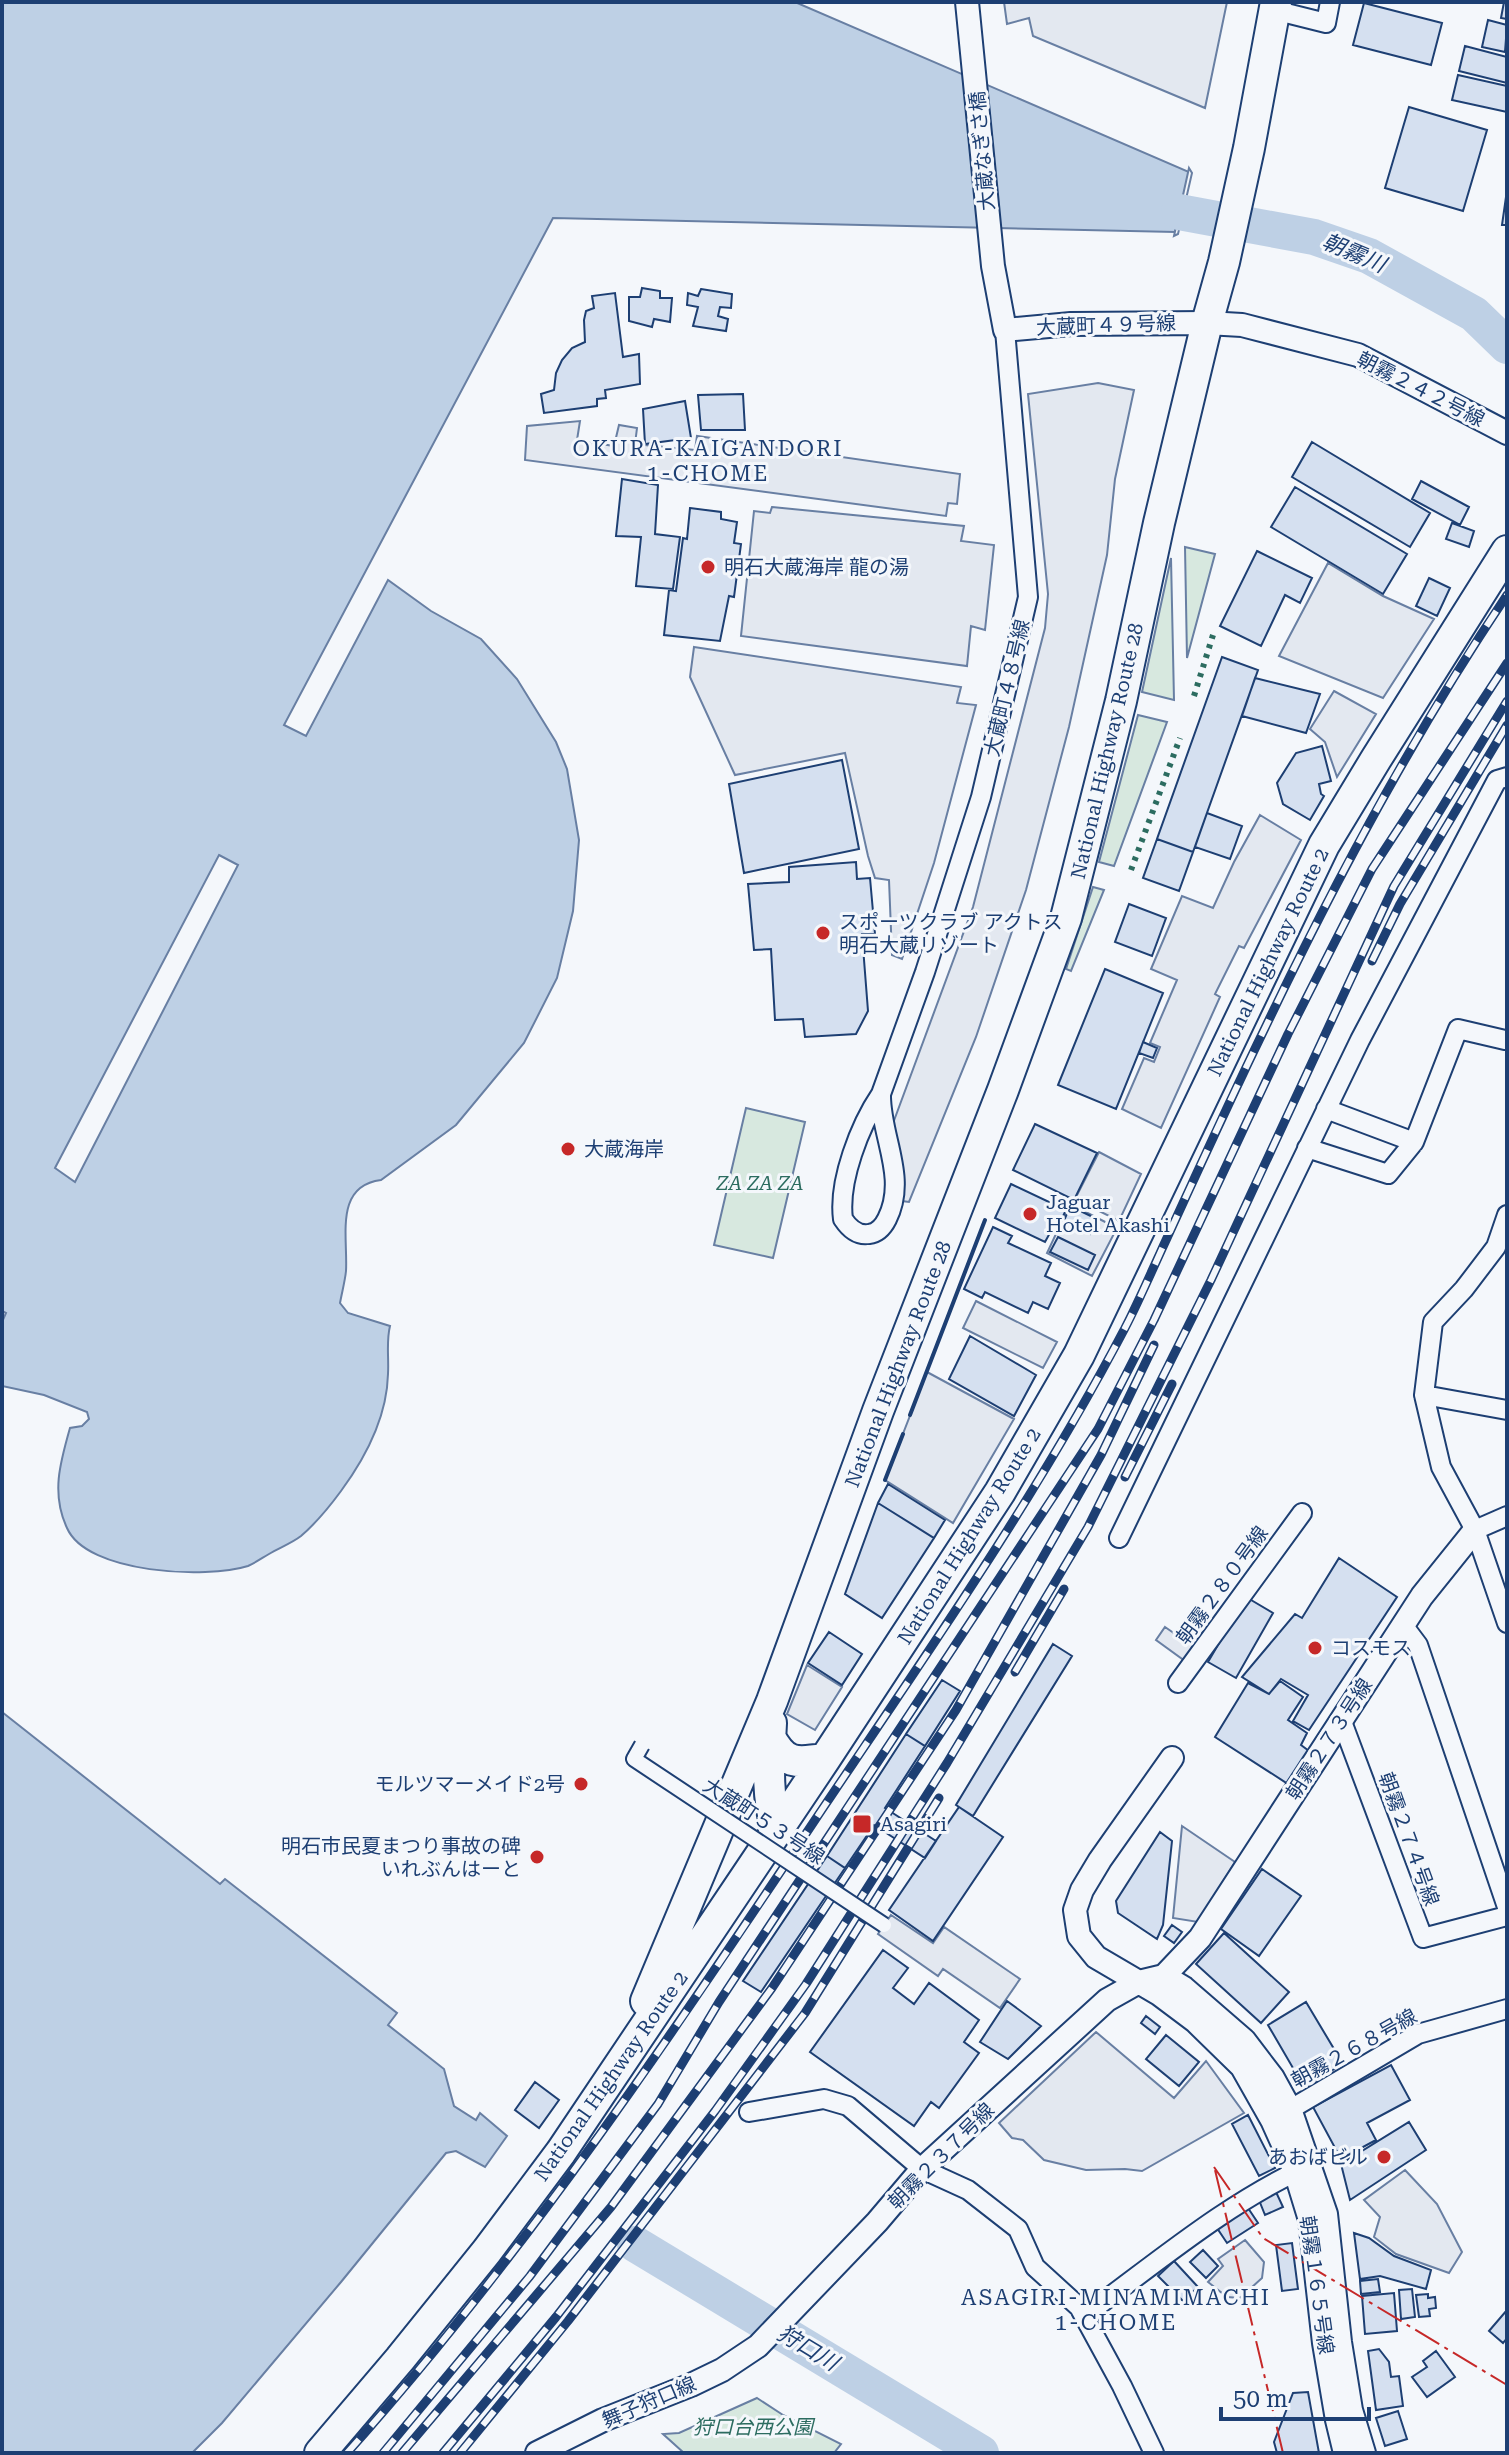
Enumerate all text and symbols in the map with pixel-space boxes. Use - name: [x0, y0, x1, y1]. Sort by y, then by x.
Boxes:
- street label: 大蔵なぎさ橋: [965, 90, 999, 212]
- water label: 朝霧川: [1319, 229, 1391, 278]
- street label: 大蔵町４９号線: [1036, 311, 1176, 339]
- street label: 朝霧２４２号線: [1353, 347, 1489, 431]
- district label: OKURA-KAIGANDORI 1-CHOME: [573, 436, 843, 486]
- place label: 明石大蔵海岸 龍の湯: [724, 555, 909, 579]
- marker: 明石大蔵海岸 龍の湯: [699, 558, 717, 576]
- street label: 大蔵町４８号線: [980, 617, 1034, 759]
- street label: National Highway Route 28: [1066, 621, 1148, 881]
- street label: National Highway Route 2: [1202, 844, 1334, 1080]
- place label: スポーツクラブ アクトス 明石大蔵リゾート: [839, 910, 1063, 957]
- marker: スポーツクラブ アクトス 明石大蔵リゾート: [814, 924, 832, 942]
- place label: 大蔵海岸: [584, 1137, 664, 1161]
- marker: 大蔵海岸: [559, 1140, 577, 1158]
- park label: ZA ZA ZA: [715, 1171, 804, 1195]
- place label: Jaguar Hotel Akashi: [1046, 1190, 1170, 1237]
- marker: Jaguar Hotel Akashi: [1021, 1205, 1039, 1223]
- street label: National Highway Route 28: [840, 1237, 956, 1491]
- street label: National Highway Route 2: [892, 1423, 1046, 1649]
- street label: 朝霧２８０号線: [1171, 1521, 1273, 1649]
- place label: コスモス: [1331, 1636, 1411, 1660]
- marker: コスモス: [1306, 1639, 1324, 1657]
- street label: 朝霧２７３号線: [1281, 1674, 1377, 1804]
- street label: 朝霧２７４号線: [1374, 1769, 1444, 1909]
- place label: モルツマーメイド2号: [375, 1772, 565, 1796]
- street label: 大蔵町５３号線: [699, 1773, 829, 1869]
- marker: モルツマーメイド2号: [572, 1775, 590, 1793]
- place label: Asagiri: [880, 1812, 947, 1836]
- marker: Asagiri: [851, 1813, 873, 1835]
- place label: 明石市民夏まつり事故の碑 いれぶんはーと: [281, 1834, 521, 1881]
- marker: 明石市民夏まつり事故の碑 いれぶんはーと: [528, 1848, 546, 1866]
- street label: National Highway Route 2: [529, 1966, 693, 2186]
- street label: 朝霧２６８号線: [1287, 2004, 1421, 2092]
- street label: 朝霧２３７号線: [883, 2098, 999, 2214]
- place label: あおばビル: [1268, 2145, 1368, 2169]
- marker: あおばビル: [1375, 2148, 1393, 2166]
- street label: 朝霧１６５号線: [1295, 2214, 1339, 2356]
- district label: ASAGIRI-MINAMIMACHI 1-CHOME: [961, 2285, 1271, 2335]
- water label: 狩口川: [773, 2320, 844, 2377]
- street label: 舞子狩口線: [598, 2371, 700, 2433]
- scale bar: [1221, 2371, 1369, 2421]
- text: 50 m: [1233, 2385, 1288, 2413]
- park label: 狩口台西公園: [693, 2415, 816, 2439]

